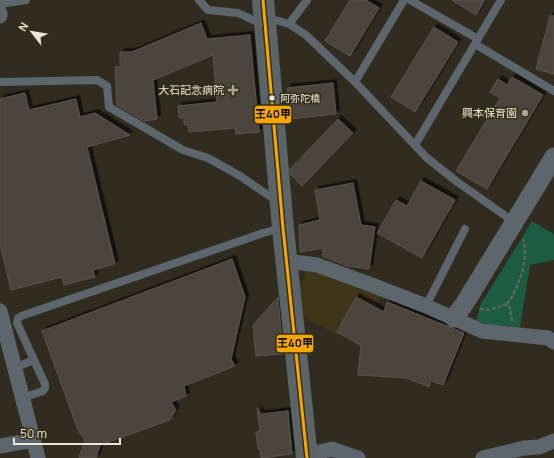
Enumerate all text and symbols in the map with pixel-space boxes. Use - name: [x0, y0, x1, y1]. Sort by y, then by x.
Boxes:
- north arrow: [12, 12, 52, 52]
- text: N: [15, 19, 32, 34]
- place label: 大石記念病院: [158, 82, 224, 97]
- marker: 大石記念病院: [227, 84, 239, 96]
- place label: 阿弥陀橋: [280, 91, 320, 105]
- marker: 阿弥陀橋: [267, 93, 277, 103]
- line badge: 王40甲: [254, 105, 292, 124]
- place label: 興本保育園: [462, 105, 517, 120]
- text: 王40甲: [255, 106, 291, 121]
- marker: 興本保育園: [520, 108, 530, 118]
- line badge: 王40甲: [276, 334, 314, 353]
- text: 王40甲: [277, 335, 313, 350]
- scale bar: [14, 420, 120, 446]
- text: 50 m: [20, 425, 47, 442]

